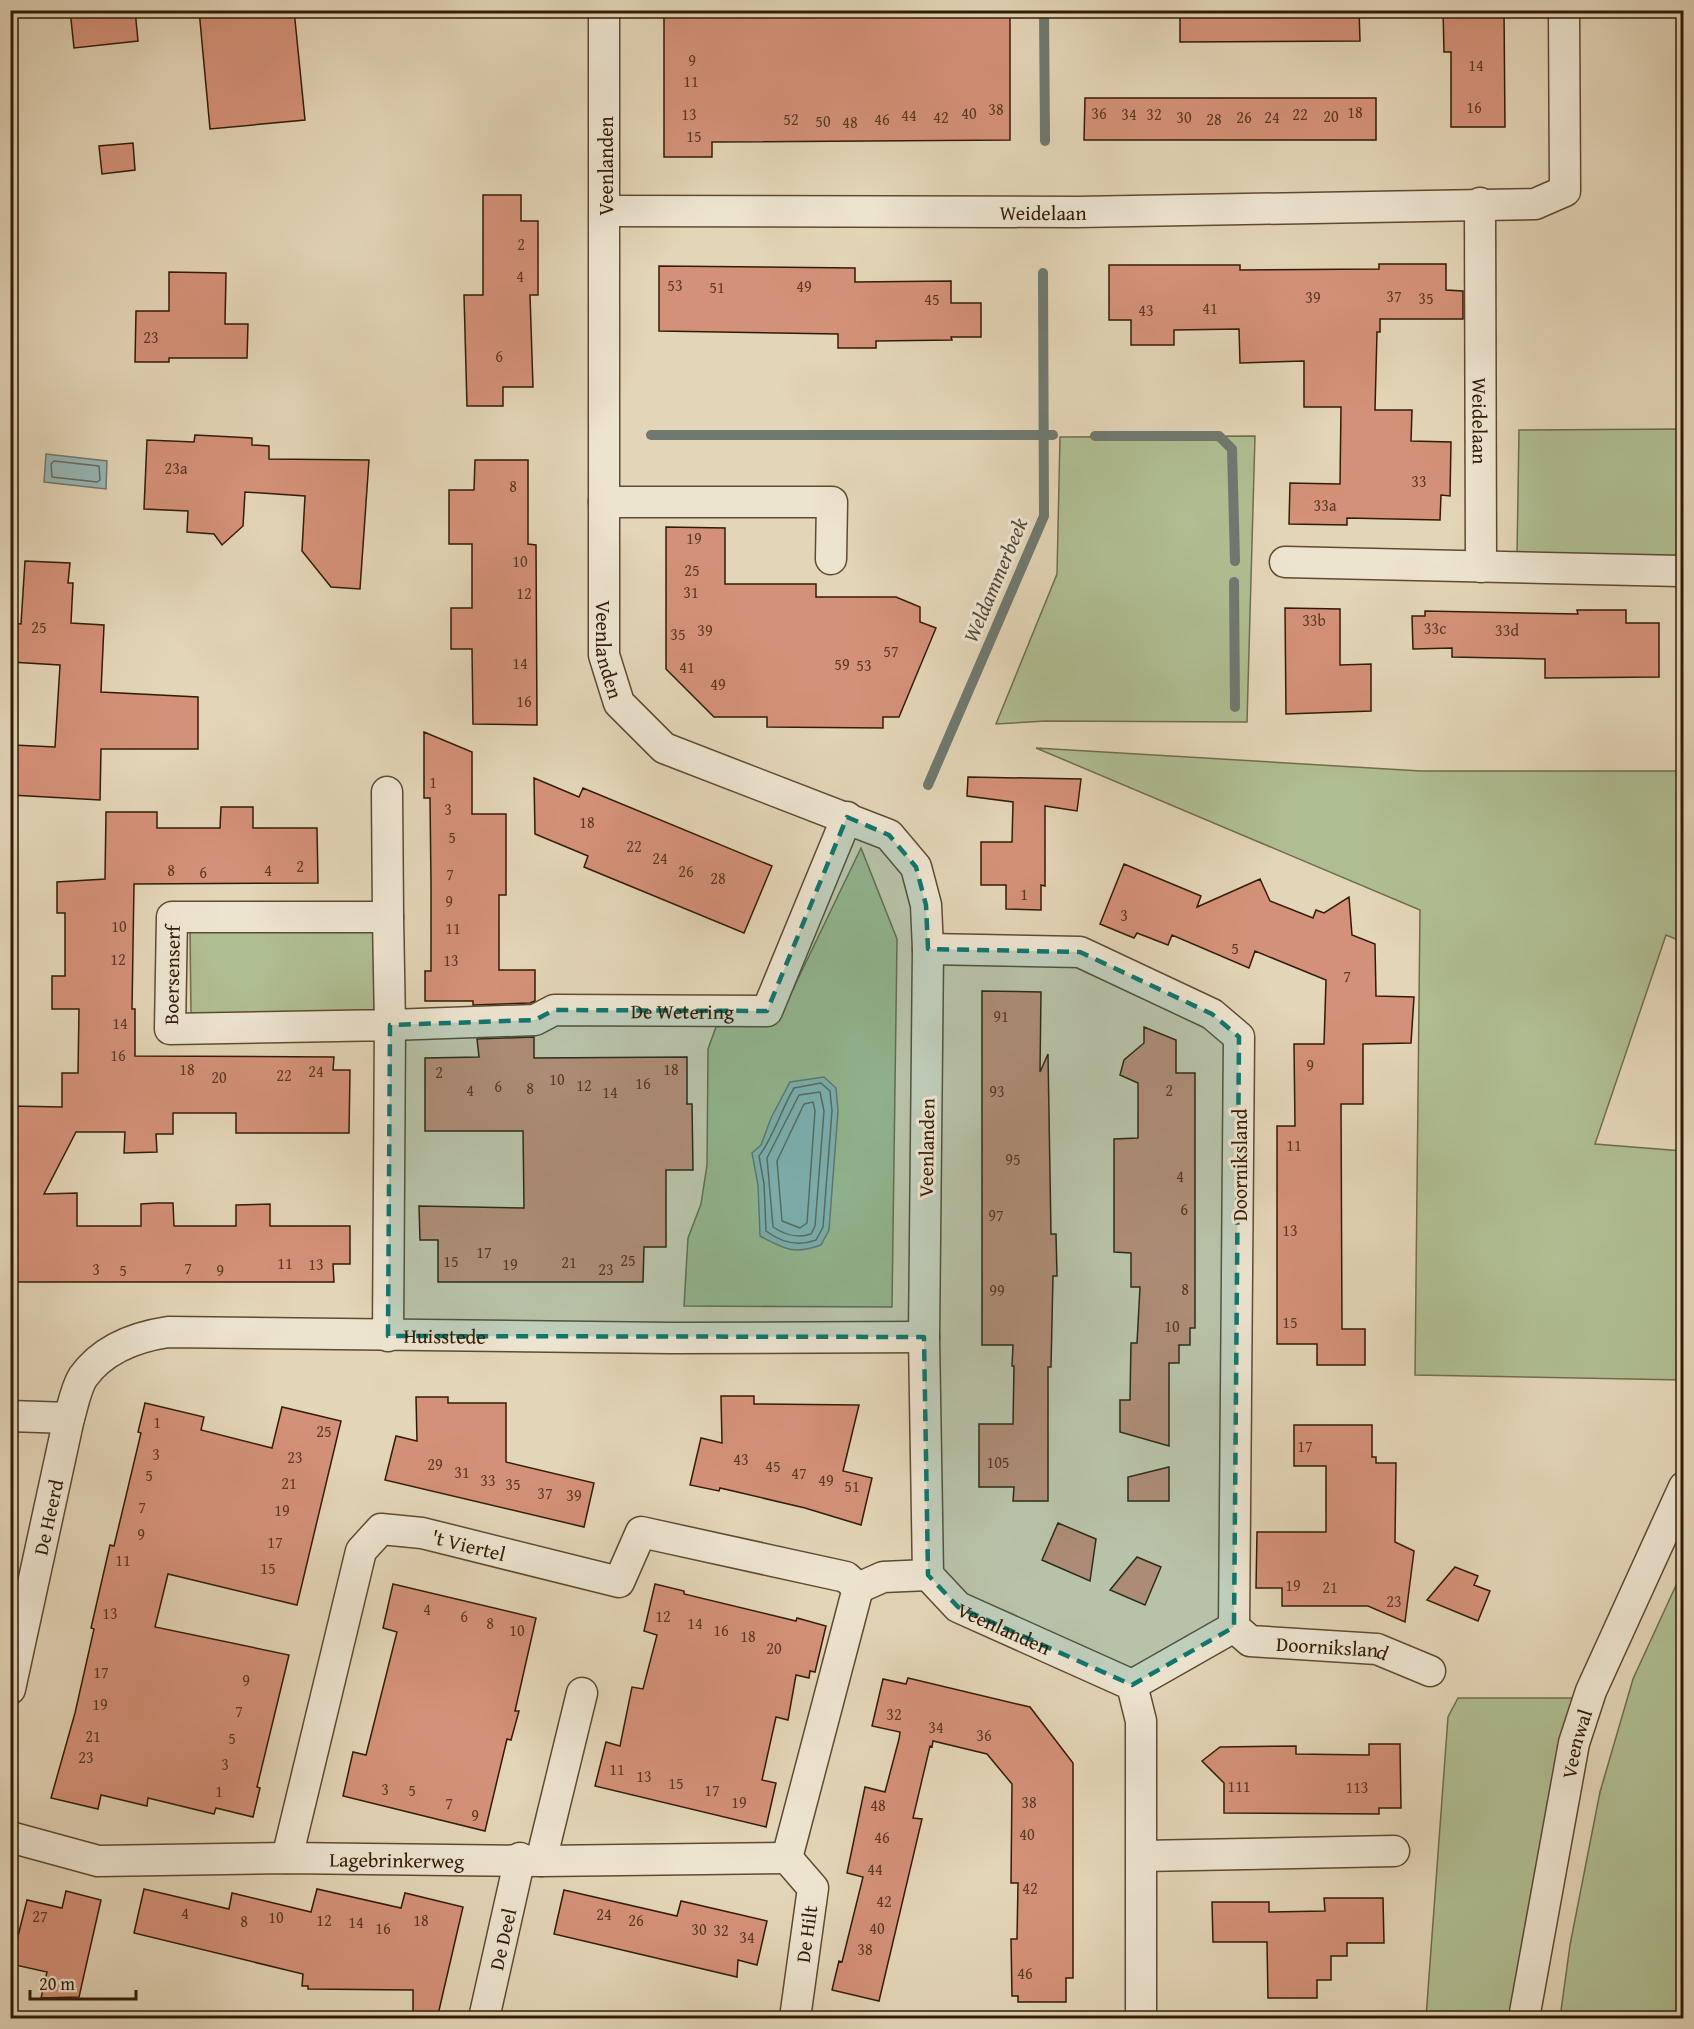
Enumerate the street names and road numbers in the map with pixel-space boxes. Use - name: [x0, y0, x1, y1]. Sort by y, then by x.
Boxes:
- street label: Veenlanden: [591, 116, 620, 216]
- street label: Weidelaan: [999, 197, 1087, 227]
- street label: Weidelaan: [1466, 377, 1495, 465]
- street label: Veenlanden: [590, 600, 631, 702]
- street label: Boersenserf: [156, 922, 186, 1025]
- street label: De Wetering: [631, 996, 734, 1025]
- street label: Veenlanden: [911, 1098, 941, 1198]
- street label: Doorniksland: [1225, 1108, 1254, 1221]
- street label: Huisstede: [403, 1320, 486, 1350]
- street label: De Heerd: [25, 1476, 70, 1558]
- street label: 't Viertel: [429, 1522, 509, 1568]
- street label: Veenlanden: [953, 1594, 1056, 1661]
- street label: Doorniksland: [1275, 1628, 1394, 1667]
- street label: Veenwal: [1553, 1705, 1599, 1781]
- street label: Lagebrinkerweg: [329, 1844, 464, 1875]
- street label: De Hilt: [788, 1904, 824, 1964]
- street label: De Deel: [481, 1905, 523, 1973]

